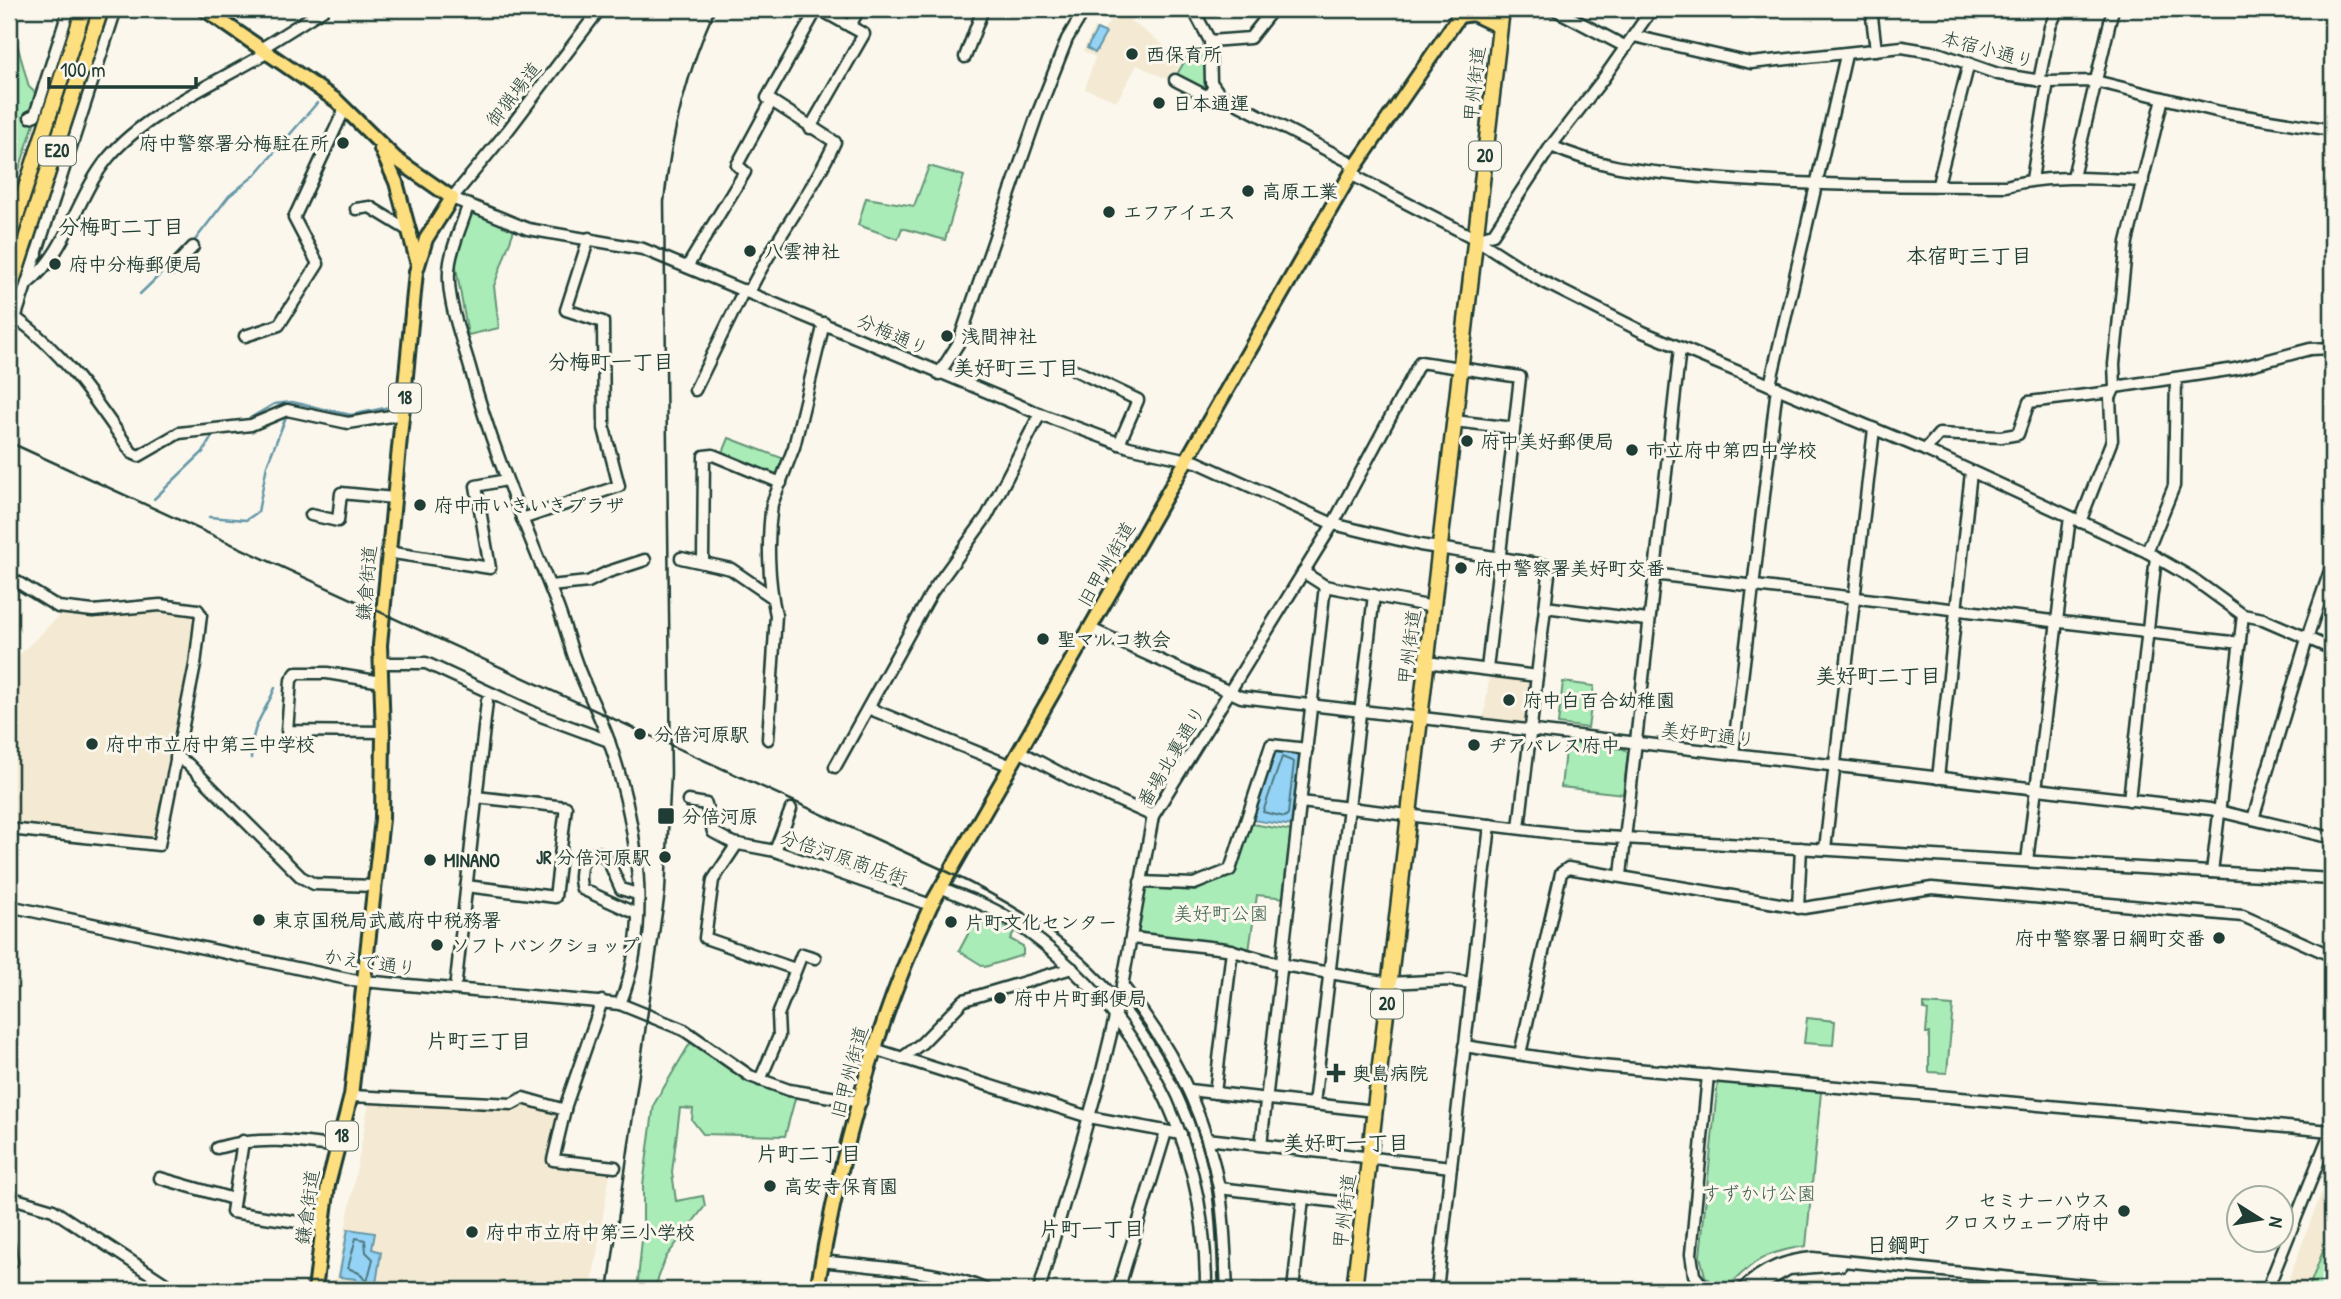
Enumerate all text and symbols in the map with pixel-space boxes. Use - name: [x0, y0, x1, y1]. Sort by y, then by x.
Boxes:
- street label: 本宿小通り: [1939, 24, 2037, 74]
- place label: 西保育所: [1146, 41, 1222, 67]
- street label: 甲州街道: [1457, 45, 1491, 123]
- scale bar: [49, 46, 196, 90]
- marker: 西保育所: [1124, 46, 1140, 62]
- text: 100 m: [60, 55, 106, 84]
- street label: 御猟場道: [479, 56, 547, 132]
- place label: 日本通運: [1173, 90, 1249, 116]
- marker: 日本通運: [1151, 95, 1167, 111]
- place label: 府中警察署分梅駐在所: [139, 130, 329, 156]
- marker: 府中警察署分梅駐在所: [335, 135, 351, 151]
- road number: E20: [38, 136, 76, 166]
- road number: 20: [1469, 141, 1501, 170]
- place label: 高原工業: [1262, 178, 1338, 204]
- marker: 高原工業: [1240, 183, 1256, 199]
- place label: エフアイエス: [1123, 199, 1236, 225]
- marker: エフアイエス: [1101, 204, 1117, 220]
- district label: 分梅町二丁目: [58, 212, 184, 241]
- place label: 八雲神社: [764, 238, 840, 264]
- district label: 本宿町三丁目: [1906, 241, 2032, 270]
- marker: 八雲神社: [742, 243, 758, 259]
- place label: 府中分梅郵便局: [69, 251, 202, 277]
- marker: 府中分梅郵便局: [47, 256, 63, 272]
- street label: 分梅通り: [853, 307, 933, 361]
- place label: 浅間神社: [961, 323, 1037, 349]
- marker: 浅間神社: [939, 328, 955, 344]
- district label: 分梅町一丁目: [548, 347, 674, 376]
- district label: 美好町三丁目: [953, 353, 1079, 382]
- road number: 18: [389, 384, 421, 412]
- place label: 府中美好郵便局: [1481, 428, 1614, 454]
- marker: 府中美好郵便局: [1459, 433, 1475, 449]
- place label: 市立府中第四中学校: [1646, 437, 1817, 463]
- marker: 市立府中第四中学校: [1624, 442, 1640, 458]
- place label: 府中市いきいきプラザ: [434, 492, 624, 518]
- marker: 府中市いきいきプラザ: [412, 497, 428, 513]
- street label: 旧甲州街道: [1071, 516, 1141, 612]
- street label: 鎌倉街道: [350, 544, 382, 622]
- place label: 府中警察署美好町交番: [1475, 555, 1665, 581]
- marker: 府中警察署美好町交番: [1453, 560, 1469, 576]
- street label: 甲州街道: [1391, 608, 1427, 686]
- place label: 聖マルコ教会: [1057, 626, 1171, 652]
- marker: 聖マルコ教会: [1035, 631, 1051, 647]
- district label: 美好町二丁目: [1815, 661, 1941, 690]
- place label: 府中白百合幼稚園: [1523, 687, 1675, 713]
- marker: 府中白百合幼稚園: [1501, 692, 1517, 708]
- street label: 番場北裏通り: [1130, 700, 1212, 812]
- street label: 美好町通り: [1659, 715, 1757, 753]
- place label: 分倍河原駅: [654, 721, 749, 747]
- marker: 分倍河原駅: [632, 726, 648, 742]
- place label: 府中市立府中第三中学校: [106, 731, 315, 757]
- place label: ヂアパレス府中: [1488, 732, 1620, 758]
- marker: 府中市立府中第三中学校: [84, 736, 100, 752]
- marker: ヂアパレス府中: [1466, 737, 1482, 753]
- place label: 分倍河原: [682, 803, 758, 829]
- marker: 分倍河原: [656, 806, 676, 826]
- street label: 分倍河原商店街: [777, 823, 911, 891]
- place label: JR 分倍河原駅: [536, 844, 651, 870]
- place label: MINANO: [444, 847, 500, 873]
- marker: JR 分倍河原駅: [657, 849, 673, 865]
- marker: MINANO: [422, 852, 438, 868]
- park label: 美好町公園: [1173, 900, 1269, 926]
- place label: 東京国税局武蔵府中税務署: [273, 907, 501, 933]
- place label: 片町文化センター: [965, 909, 1117, 935]
- marker: 東京国税局武蔵府中税務署: [251, 912, 267, 928]
- marker: 片町文化センター: [943, 914, 959, 930]
- place label: 府中警察署日綱町交番: [2015, 925, 2205, 951]
- marker: 府中警察署日綱町交番: [2211, 930, 2227, 946]
- place label: ソフトバンクショップ: [451, 932, 639, 958]
- marker: ソフトバンクショップ: [429, 937, 445, 953]
- street label: かえで通り: [322, 943, 418, 981]
- place label: 府中片町郵便局: [1014, 985, 1147, 1011]
- road number: 20: [1371, 989, 1403, 1018]
- marker: 府中片町郵便局: [992, 990, 1008, 1006]
- street label: 旧甲州街道: [824, 1023, 874, 1121]
- district label: 片町三丁目: [427, 1026, 532, 1055]
- place label: 奥島病院: [1352, 1060, 1428, 1086]
- marker: 奥島病院: [1326, 1063, 1346, 1083]
- road number: 18: [326, 1121, 358, 1150]
- district label: 美好町一丁目: [1283, 1128, 1409, 1157]
- district label: 片町二丁目: [757, 1139, 862, 1168]
- street label: 鎌倉街道: [289, 1168, 325, 1246]
- street label: 甲州街道: [1326, 1172, 1362, 1250]
- place label: 高安寺保育園: [784, 1173, 898, 1199]
- marker: 高安寺保育園: [762, 1178, 778, 1194]
- park label: すずかけ公園: [1702, 1180, 1816, 1206]
- north arrow: [2226, 1184, 2296, 1254]
- place label: セミナーハウス クロスウェーブ府中: [1942, 1187, 2110, 1235]
- marker: セミナーハウス クロスウェーブ府中: [2116, 1203, 2132, 1219]
- district label: 片町一丁目: [1040, 1214, 1145, 1243]
- text: N: [2263, 1215, 2290, 1230]
- place label: 府中市立府中第三小学校: [486, 1219, 695, 1245]
- marker: 府中市立府中第三小学校: [464, 1224, 480, 1240]
- district label: 日鋼町: [1867, 1230, 1930, 1259]

